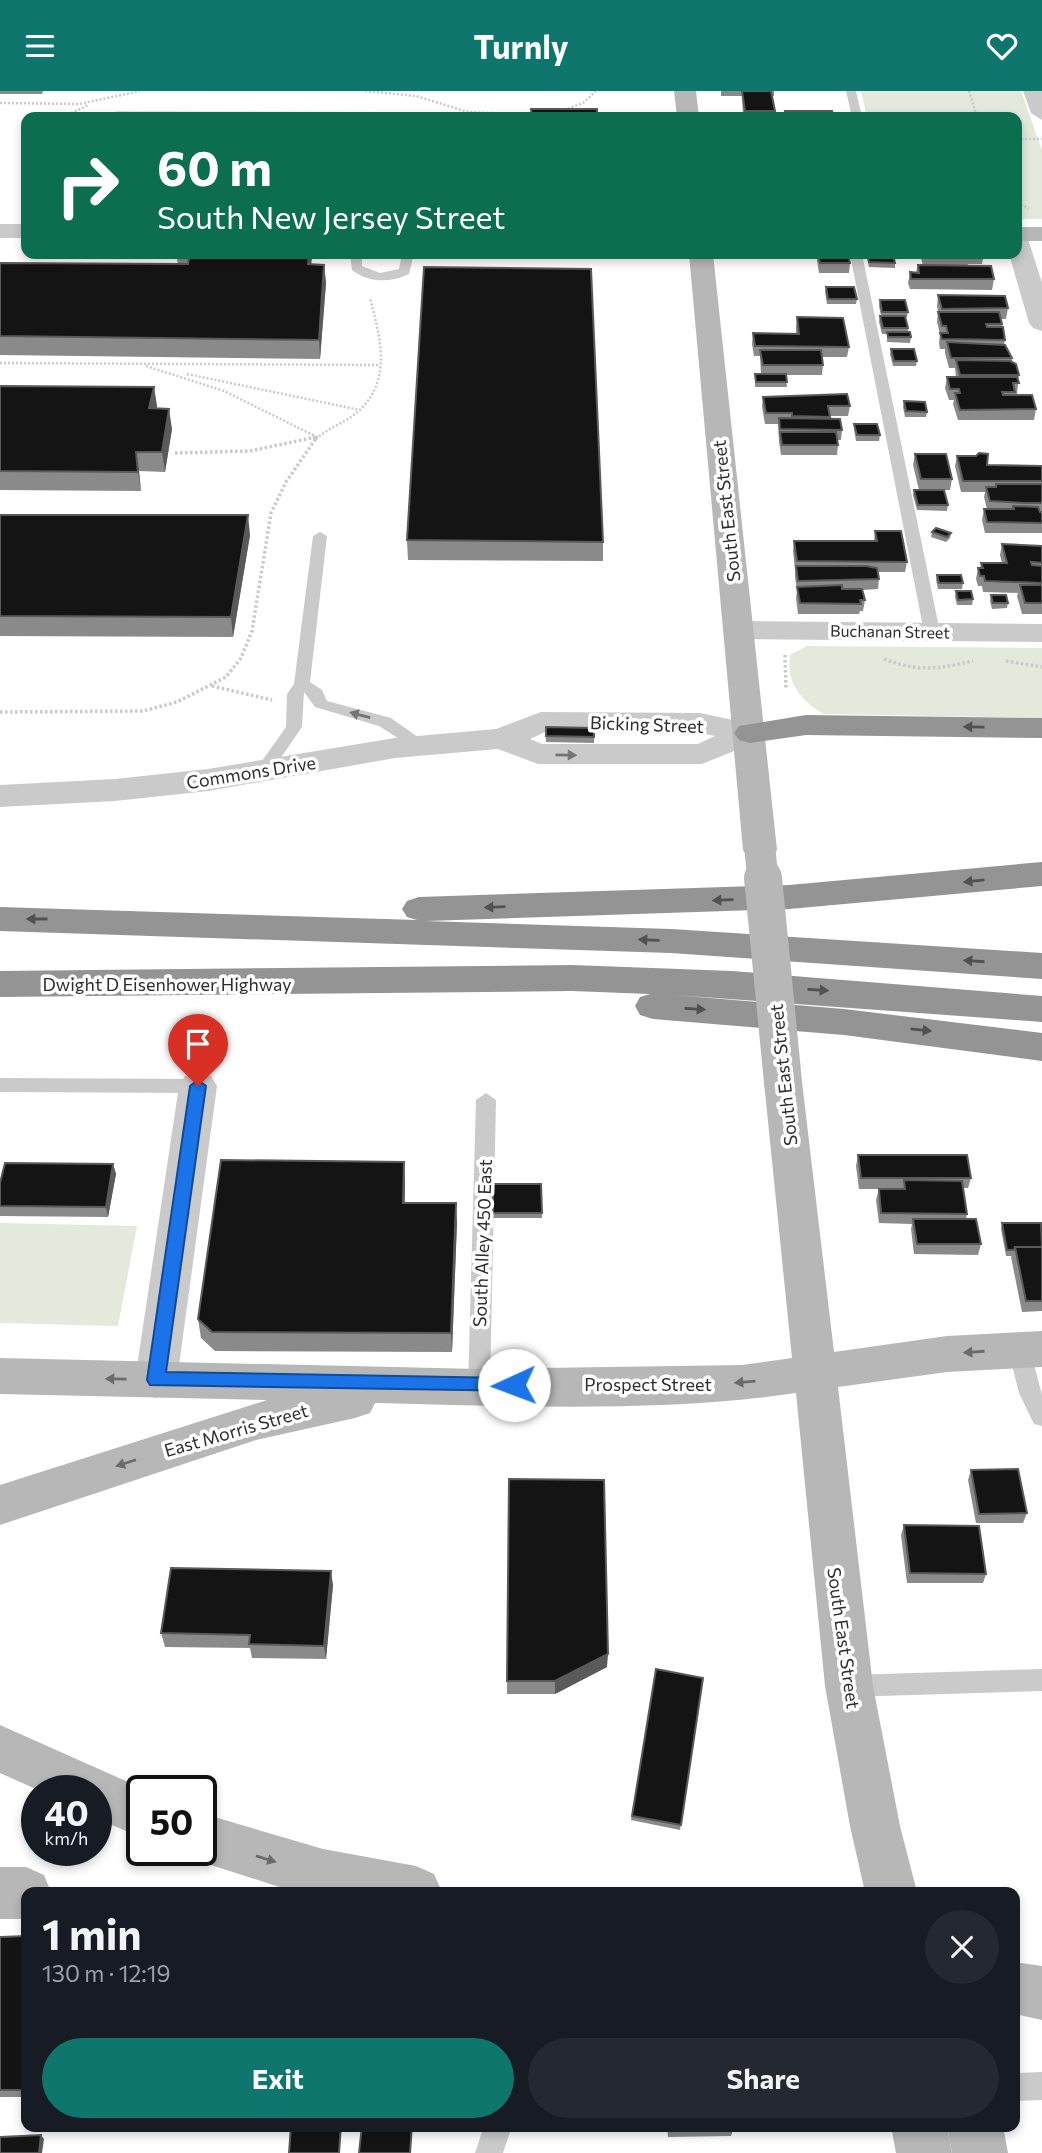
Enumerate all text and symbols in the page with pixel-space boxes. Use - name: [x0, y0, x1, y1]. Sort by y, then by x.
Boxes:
- text: Turnly: [474, 26, 568, 66]
- icon: menu: [21, 27, 59, 65]
- icon: heart: [983, 27, 1021, 65]
- text: 60 m: [157, 136, 272, 196]
- icon: right: [42, 140, 133, 231]
- text: South New Jersey Street: [157, 196, 505, 236]
- street label: South East Street: [708, 439, 744, 583]
- street label: Buchanan Street: [830, 620, 950, 642]
- one-way arrow: [349, 709, 371, 720]
- street label: Bicking Street: [590, 711, 704, 737]
- one-way arrow: [963, 721, 985, 733]
- one-way arrow: [555, 749, 577, 761]
- street label: Commons Drive: [185, 751, 317, 793]
- one-way arrow: [963, 876, 985, 887]
- one-way arrow: [712, 894, 734, 905]
- one-way arrow: [484, 901, 506, 912]
- one-way arrow: [26, 913, 48, 925]
- one-way arrow: [638, 934, 660, 945]
- one-way arrow: [963, 955, 985, 966]
- street label: Dwight D Eisenhower Highway: [43, 973, 291, 995]
- one-way arrow: [807, 984, 829, 995]
- street label: South East Street: [765, 1003, 801, 1147]
- one-way arrow: [684, 1004, 706, 1015]
- pin: [168, 1014, 228, 1086]
- icon: arrive: [179, 1025, 217, 1063]
- one-way arrow: [910, 1025, 932, 1036]
- street label: South Alley 450 East: [468, 1159, 496, 1327]
- one-way arrow: [963, 1347, 985, 1358]
- position arrow: [477, 1348, 551, 1422]
- one-way arrow: [105, 1373, 127, 1385]
- street label: Prospect Street: [584, 1373, 712, 1395]
- one-way arrow: [734, 1377, 756, 1388]
- street label: East Morris Street: [162, 1399, 310, 1461]
- one-way arrow: [115, 1459, 136, 1469]
- street label: South East Street: [823, 1566, 865, 1710]
- speed limit sign: 50: [126, 1775, 217, 1866]
- text: 40: [44, 1790, 89, 1833]
- text: km/h: [45, 1827, 88, 1849]
- one-way arrow: [256, 1855, 277, 1865]
- text: 1 min: [42, 1907, 142, 1959]
- button: close: [925, 1910, 999, 1984]
- text: 130 m · 12:19: [42, 1959, 170, 1987]
- button: Exit: [42, 2038, 514, 2118]
- button: Share: [528, 2038, 999, 2118]

